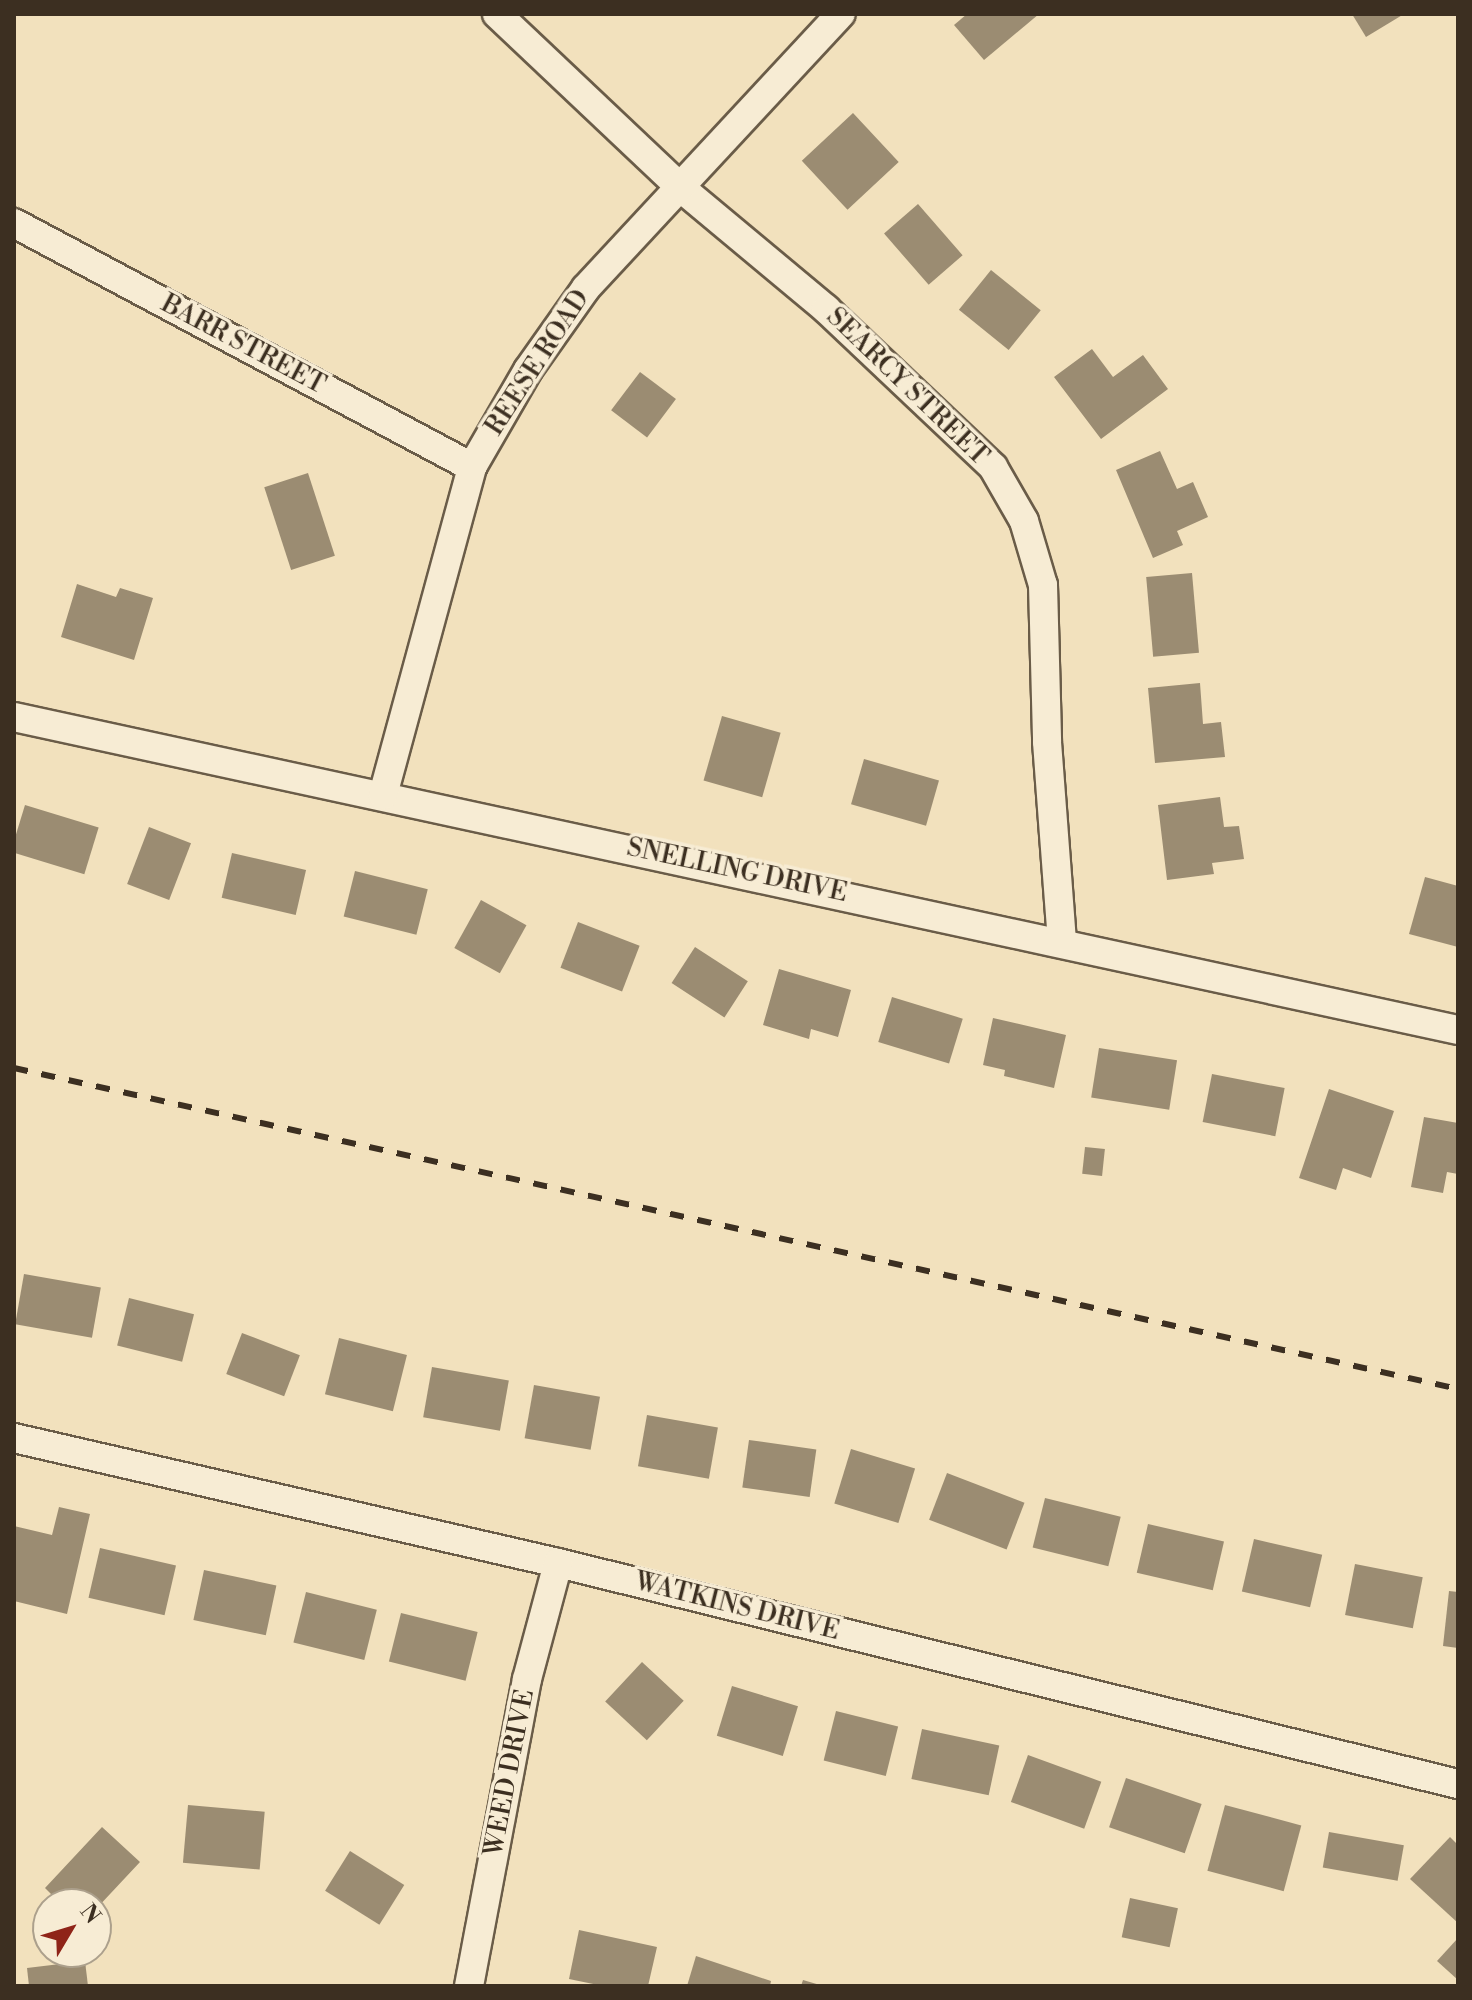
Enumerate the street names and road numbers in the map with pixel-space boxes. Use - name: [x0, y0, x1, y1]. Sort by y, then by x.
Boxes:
- street label: REESE ROAD: [479, 284, 597, 442]
- street label: BARR STREET: [156, 289, 330, 401]
- street label: SEARCY STREET: [820, 302, 994, 472]
- street label: SNELLING DRIVE: [624, 832, 850, 910]
- street label: WATKINS DRIVE: [632, 1567, 842, 1647]
- street label: WEED DRIVE: [479, 1687, 541, 1859]

